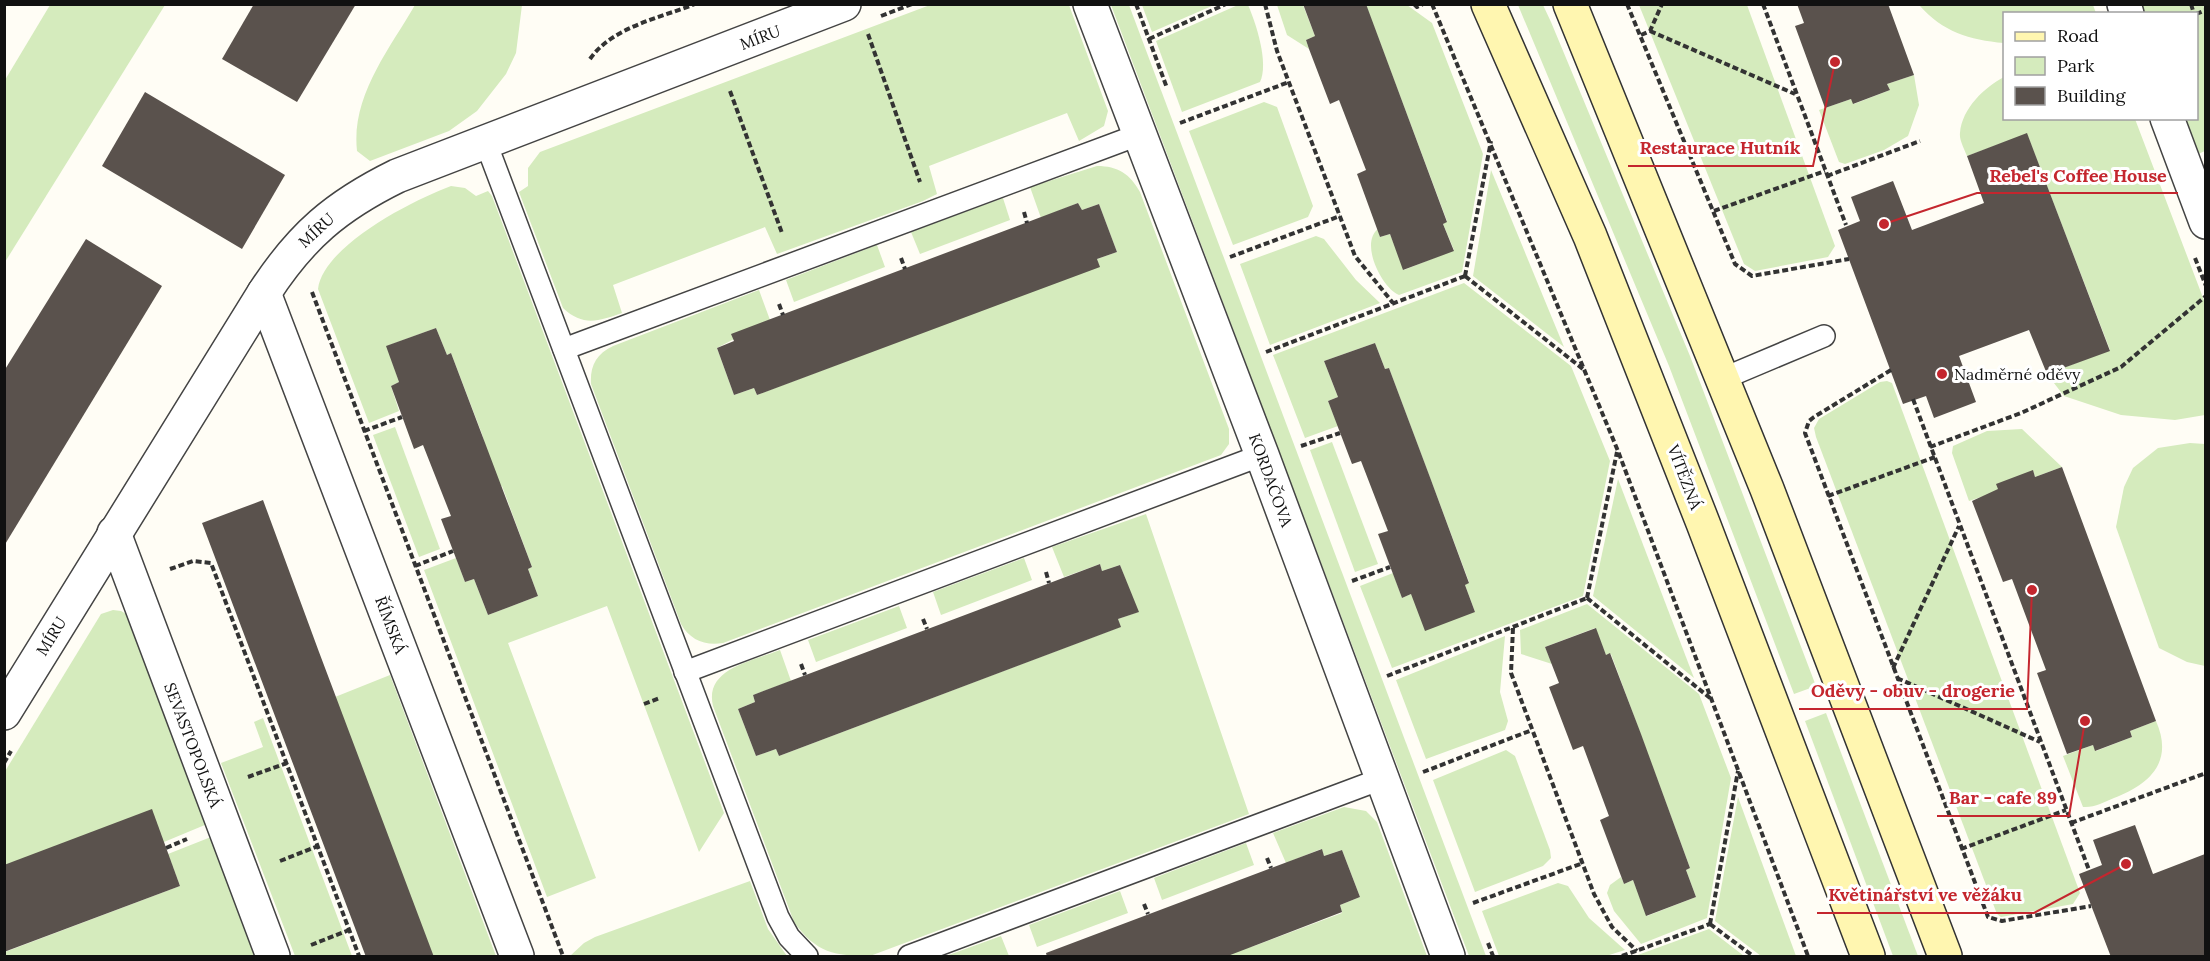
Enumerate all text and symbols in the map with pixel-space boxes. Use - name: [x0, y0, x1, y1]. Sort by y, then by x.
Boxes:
- legend: [2003, 12, 2198, 120]
- street label: MÍRU: [737, 20, 783, 54]
- text: Road: [2057, 24, 2099, 47]
- text: Park: [2057, 54, 2095, 77]
- text: Building: [2057, 84, 2127, 107]
- callout: Restaurace Hutník: [1628, 130, 1813, 166]
- text: Restaurace Hutník: [1640, 136, 1801, 159]
- callout: Rebel's Coffee House: [1977, 157, 2178, 193]
- text: Rebel's Coffee House: [1989, 164, 2167, 187]
- street label: MÍRU: [294, 208, 338, 252]
- place label: Nadměrné oděvy: [1954, 364, 2081, 384]
- marker: Nadměrné oděvy: [1935, 367, 1949, 381]
- street label: KORDAČOVA: [1245, 430, 1298, 530]
- street label: VÍTĚZNÁ: [1663, 441, 1707, 513]
- street label: ŘÍMSKÁ: [371, 593, 411, 658]
- street label: MÍRU: [32, 613, 70, 659]
- callout: Oděvy - obuv - drogerie: [1799, 673, 2027, 709]
- text: Oděvy - obuv - drogerie: [1811, 679, 2015, 702]
- street label: SEVASTOPOLSKÁ: [160, 680, 226, 811]
- callout: Bar - cafe 89: [1937, 780, 2069, 816]
- text: Bar - cafe 89: [1949, 786, 2057, 809]
- callout: Květinářství ve věžáku: [1817, 877, 2034, 913]
- text: Květinářství ve věžáku: [1828, 883, 2022, 906]

